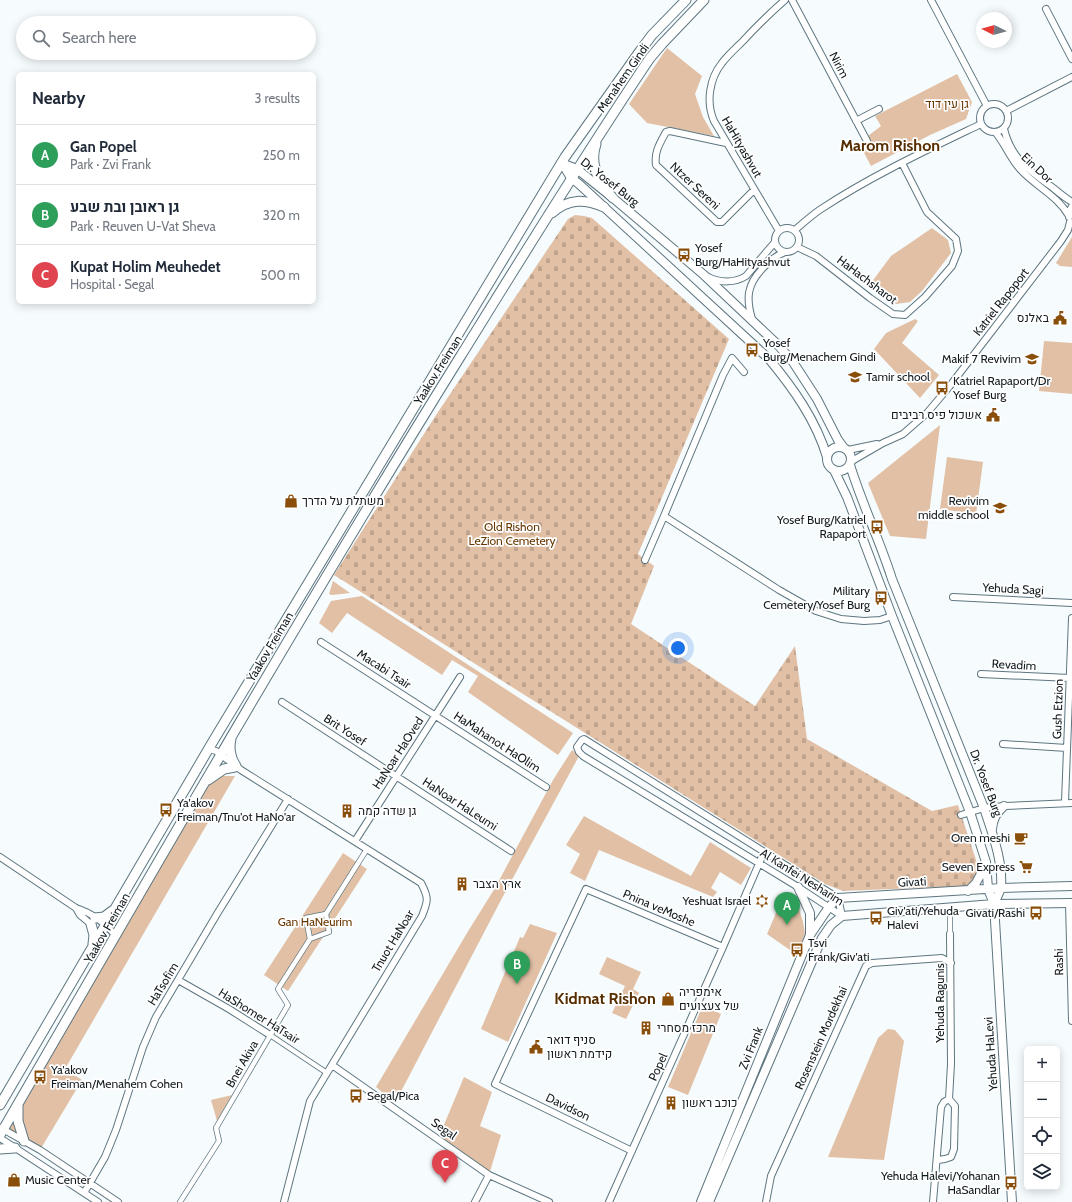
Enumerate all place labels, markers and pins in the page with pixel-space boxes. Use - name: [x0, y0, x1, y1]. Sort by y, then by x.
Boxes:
- place label: Yosef Burg/HaHityashvut: [694, 240, 790, 269]
- bus stop icon: Yosef Burg/HaHityashvut: [676, 247, 692, 263]
- place label: באלנס: [1017, 310, 1050, 325]
- public building icon: באלנס: [1052, 310, 1068, 326]
- place label: Yosef Burg/Menachem Gindi: [762, 335, 876, 364]
- bus stop icon: Yosef Burg/Menachem Gindi: [744, 342, 760, 358]
- place label: Makif 7 Revivim: [942, 351, 1021, 366]
- school or university icon: Makif 7 Revivim: [1024, 351, 1040, 367]
- school or university icon: Tamir school: [847, 369, 863, 385]
- place label: Tamir school: [866, 369, 930, 384]
- place label: Katriel Rapaport/Dr Yosef Burg: [952, 373, 1051, 402]
- bus stop icon: Katriel Rapaport/Dr Yosef Burg: [934, 380, 950, 396]
- place label: אשכול פיס רביבים: [891, 407, 982, 422]
- public building icon: אשכול פיס רביבים: [985, 407, 1001, 423]
- shop icon: משתלת על הדרך: [283, 493, 299, 509]
- place label: משתלת על הדרך: [302, 493, 384, 508]
- place label: Revivim middle school: [918, 493, 989, 522]
- school or university icon: Revivim middle school: [992, 500, 1008, 516]
- place label: Yosef Burg/Katriel Rapaport: [776, 512, 866, 541]
- bus stop icon: Yosef Burg/Katriel Rapaport: [869, 519, 885, 535]
- place label: Military Cemetery/Yosef Burg: [763, 583, 871, 612]
- bus stop icon: Military Cemetery/Yosef Burg: [873, 590, 889, 606]
- place label: Ya'akov Freiman/Tnu'ot HaNo'ar: [176, 795, 296, 824]
- bus stop icon: Ya'akov Freiman/Tnu'ot HaNo'ar: [158, 802, 174, 818]
- building icon: גן שדה קמה: [339, 803, 355, 819]
- place label: גן שדה קמה: [358, 803, 417, 818]
- place label: Oren meshi: [951, 830, 1010, 845]
- cafe icon: Oren meshi: [1013, 830, 1029, 846]
- place label: Seven Express: [942, 859, 1015, 874]
- supermarket icon: Seven Express: [1018, 859, 1034, 875]
- building icon: ארץ הצבר: [454, 876, 470, 892]
- place label: ארץ הצבר: [473, 876, 522, 891]
- pin: A: [774, 892, 800, 925]
- place label: Yeshuat Israel: [682, 893, 751, 908]
- synagogue icon: Yeshuat Israel: [754, 893, 770, 909]
- place label: Giv'ati/Yehuda Halevi: [887, 903, 959, 932]
- place label: Givati/Rashi: [966, 905, 1025, 920]
- bus stop icon: Givati/Rashi: [1028, 905, 1044, 921]
- bus stop icon: Giv'ati/Yehuda Halevi: [868, 910, 884, 926]
- place label: Tsvi Frank/Giv'ati: [808, 935, 870, 964]
- bus stop icon: Tsvi Frank/Giv'ati: [789, 942, 805, 958]
- pin: B: [504, 951, 530, 984]
- place label: אימפריה של צעצועים: [679, 984, 739, 1013]
- shop icon: אימפריה של צעצועים: [660, 991, 676, 1007]
- building icon: מרכז מסחרי: [638, 1020, 654, 1036]
- place label: מרכז מסחרי: [657, 1020, 716, 1035]
- place label: סניף דואר קידמת ראשון: [547, 1032, 612, 1061]
- public building icon: סניף דואר קידמת ראשון: [528, 1039, 544, 1055]
- place label: Ya'akov Freiman/Menahem Cohen: [50, 1062, 183, 1091]
- bus stop icon: Ya'akov Freiman/Menahem Cohen: [32, 1069, 48, 1085]
- bus stop icon: Segal/Pica: [348, 1088, 364, 1104]
- place label: Segal/Pica: [367, 1088, 419, 1103]
- building icon: כוכב ראשון: [663, 1095, 679, 1111]
- place label: כוכב ראשון: [682, 1095, 738, 1110]
- pin: C: [432, 1150, 458, 1183]
- place label: Yehuda Halevi/Yohanan HaSandlar: [880, 1168, 1000, 1197]
- shop icon: Music Center: [6, 1172, 22, 1188]
- place label: Music Center: [25, 1172, 91, 1187]
- bus stop icon: Yehuda Halevi/Yohanan HaSandlar: [1003, 1175, 1019, 1191]

